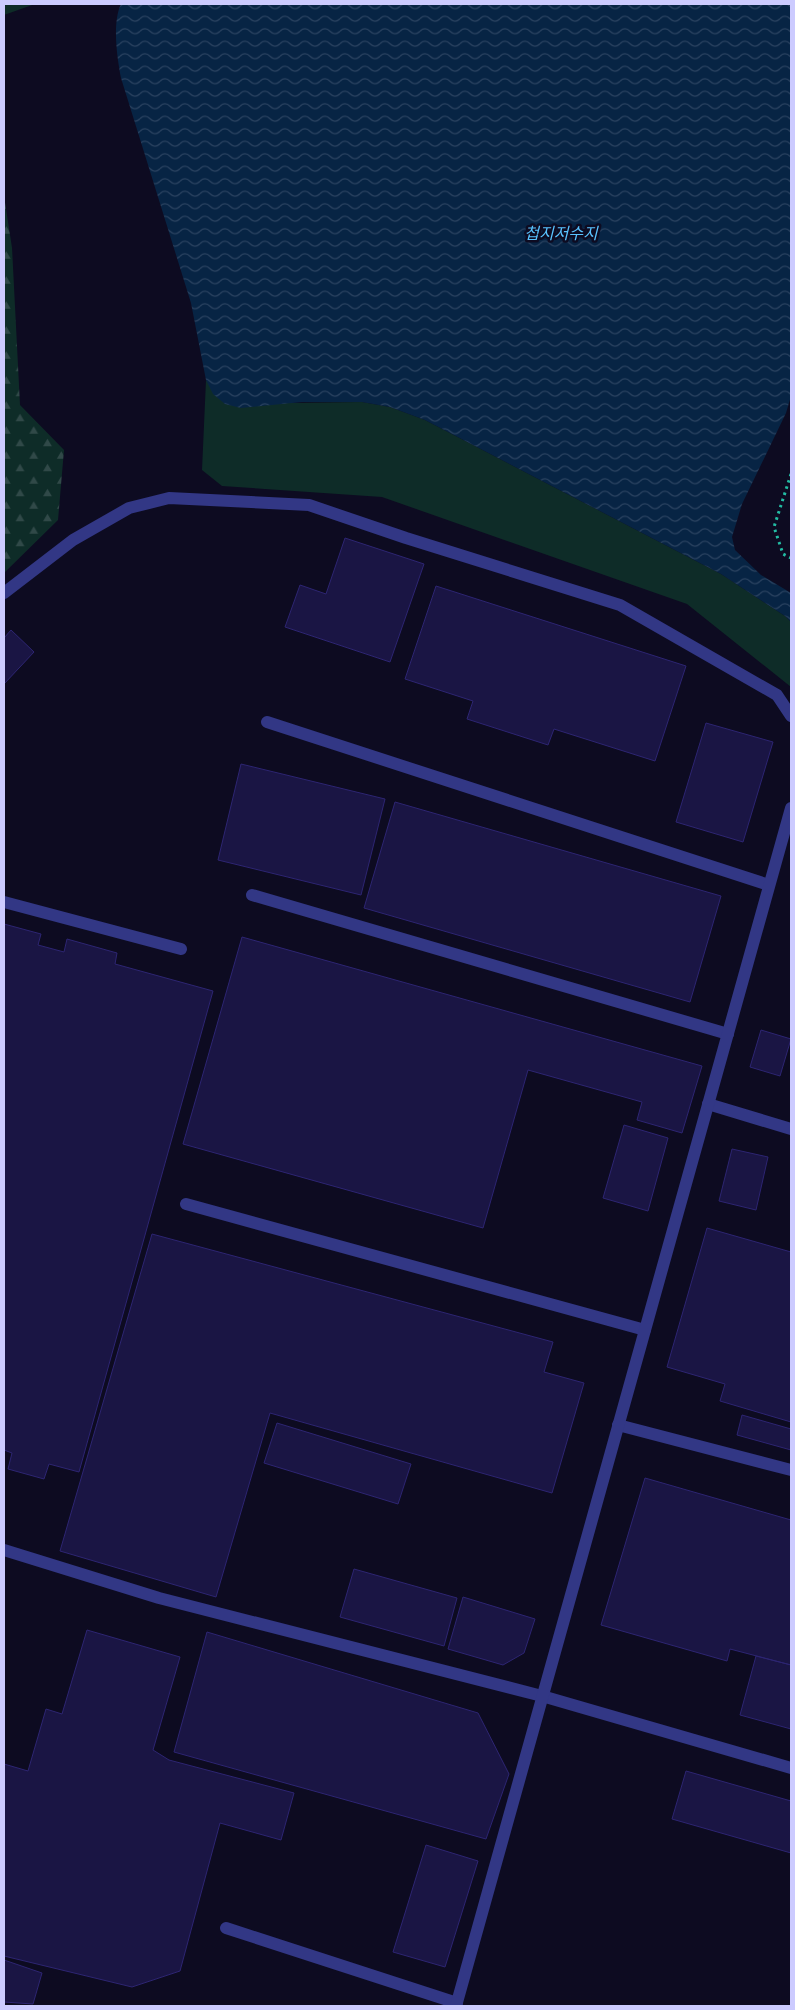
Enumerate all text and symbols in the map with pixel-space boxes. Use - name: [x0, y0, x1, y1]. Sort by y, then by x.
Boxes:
- water label: 첩지저수지: [524, 223, 599, 242]

